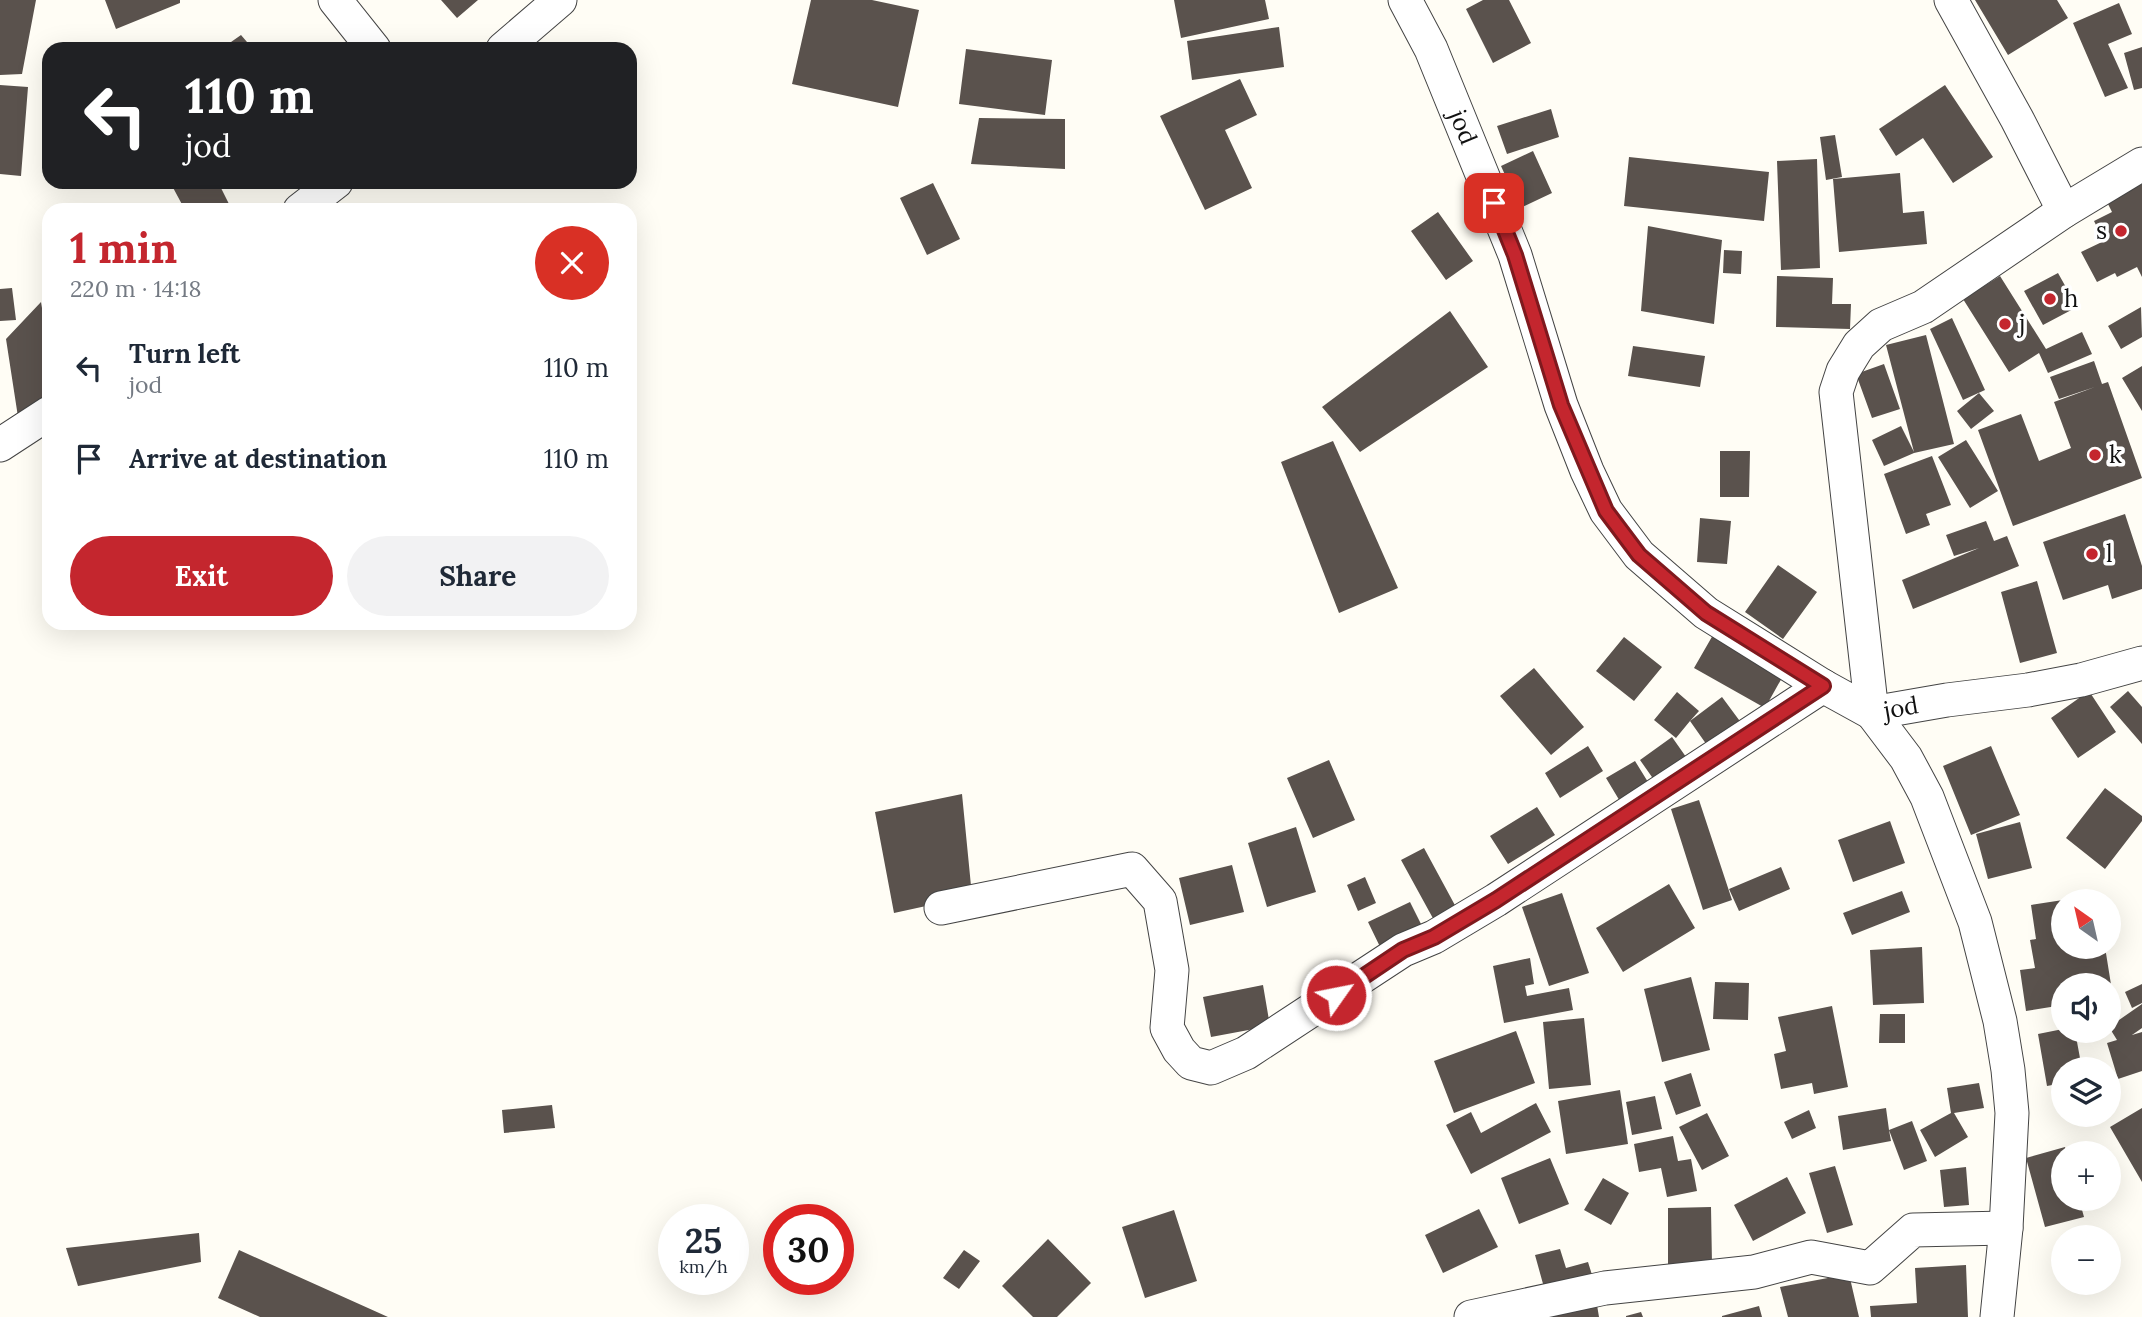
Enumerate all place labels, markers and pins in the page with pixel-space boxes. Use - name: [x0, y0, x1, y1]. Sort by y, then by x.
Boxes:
- pin: [1464, 173, 1524, 233]
- place label: s: [2096, 215, 2107, 246]
- marker: s: [2113, 223, 2129, 239]
- place label: h: [2064, 283, 2078, 314]
- marker: h: [2042, 291, 2058, 307]
- place label: j: [2016, 308, 2025, 339]
- marker: j: [1997, 316, 2013, 332]
- place label: k: [2109, 439, 2122, 470]
- marker: k: [2087, 447, 2103, 463]
- place label: l: [2106, 538, 2113, 569]
- marker: l: [2084, 546, 2100, 562]

